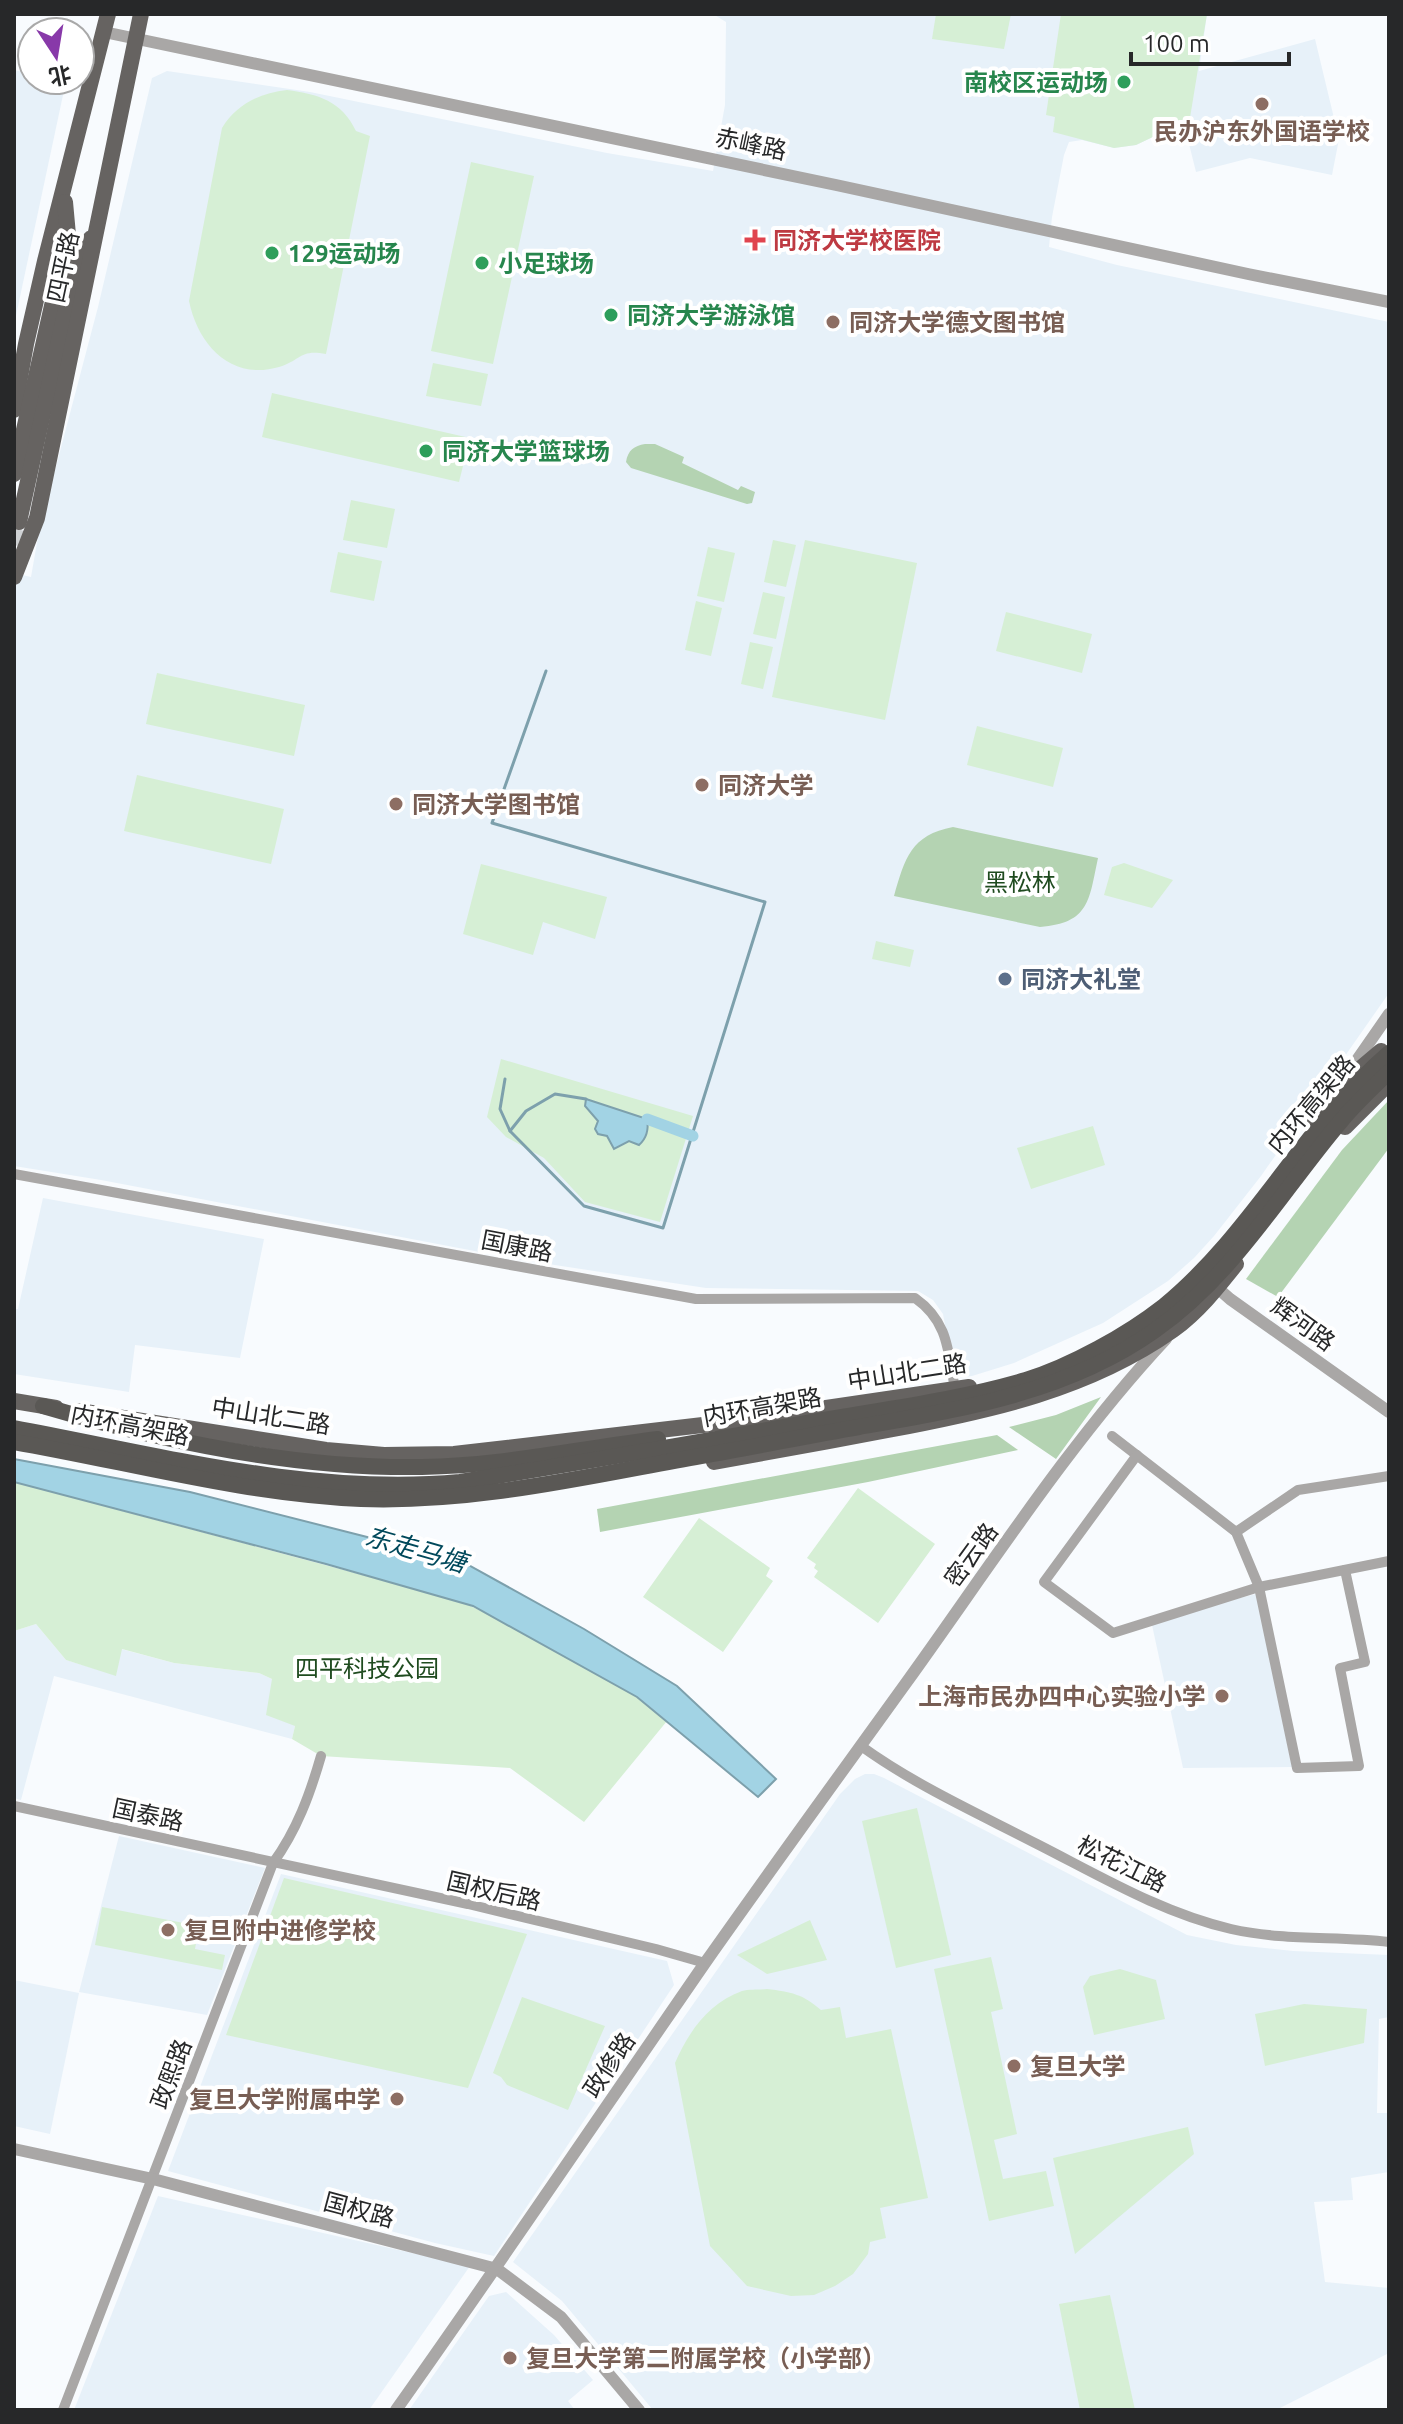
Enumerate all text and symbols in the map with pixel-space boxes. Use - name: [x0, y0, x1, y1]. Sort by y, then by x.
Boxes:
- north arrow: [16, 16, 96, 96]
- scale bar: [1131, 16, 1289, 66]
- text: 100 m: [1143, 30, 1210, 57]
- text: 北: [47, 62, 74, 91]
- place label: 南校区运动场: [964, 69, 1108, 96]
- marker: 南校区运动场: [1115, 73, 1133, 91]
- marker: 民办沪东外国语学校: [1253, 95, 1271, 113]
- place label: 民办沪东外国语学校: [1154, 118, 1370, 145]
- street label: 赤峰路: [713, 123, 789, 165]
- place label: 同济大学校医院: [773, 227, 941, 254]
- street label: 四平路: [42, 229, 84, 305]
- marker: 同济大学校医院: [744, 229, 766, 251]
- place label: 129运动场: [288, 240, 401, 267]
- marker: 129运动场: [263, 244, 281, 262]
- place label: 小足球场: [498, 250, 594, 277]
- marker: 小足球场: [473, 254, 491, 272]
- place label: 同济大学游泳馆: [627, 302, 795, 329]
- marker: 同济大学游泳馆: [602, 306, 620, 324]
- place label: 同济大学德文图书馆: [849, 309, 1065, 336]
- marker: 同济大学德文图书馆: [824, 313, 842, 331]
- place label: 同济大学篮球场: [442, 438, 610, 465]
- marker: 同济大学篮球场: [417, 442, 435, 460]
- place label: 同济大学: [718, 772, 814, 799]
- marker: 同济大学: [693, 776, 711, 794]
- place label: 同济大学图书馆: [412, 791, 580, 818]
- marker: 同济大学图书馆: [387, 795, 405, 813]
- park label: 黑松林: [984, 869, 1056, 896]
- place label: 同济大礼堂: [1021, 966, 1141, 993]
- marker: 同济大礼堂: [996, 970, 1014, 988]
- street label: 内环高架路: [1262, 1049, 1360, 1159]
- street label: 国康路: [479, 1226, 555, 1266]
- street label: 辉河路: [1266, 1292, 1340, 1356]
- street label: 中山北二路: [846, 1349, 968, 1395]
- street label: 内环高架路: [701, 1383, 823, 1431]
- street label: 中山北二路: [210, 1393, 332, 1439]
- street label: 内环高架路: [69, 1400, 191, 1450]
- street label: 密云路: [939, 1518, 1003, 1592]
- water label: 东走马塘: [362, 1521, 474, 1578]
- park label: 四平科技公园: [295, 1655, 439, 1682]
- place label: 上海市民办四中心实验小学: [918, 1683, 1206, 1710]
- marker: 上海市民办四中心实验小学: [1213, 1687, 1231, 1705]
- street label: 国泰路: [110, 1794, 186, 1836]
- street label: 松花江路: [1073, 1831, 1171, 1897]
- street label: 国权后路: [444, 1867, 544, 1915]
- place label: 复旦附中进修学校: [184, 1917, 376, 1944]
- marker: 复旦附中进修学校: [159, 1921, 177, 1939]
- street label: 政修路: [578, 2028, 640, 2102]
- street label: 政熙路: [145, 2036, 197, 2112]
- place label: 复旦大学: [1030, 2053, 1126, 2080]
- marker: 复旦大学: [1005, 2057, 1023, 2075]
- place label: 复旦大学附属中学: [189, 2086, 381, 2113]
- marker: 复旦大学附属中学: [388, 2090, 406, 2108]
- street label: 国权路: [321, 2188, 397, 2232]
- place label: 复旦大学第二附属学校（小学部）: [526, 2345, 886, 2372]
- marker: 复旦大学第二附属学校（小学部）: [501, 2349, 519, 2367]

